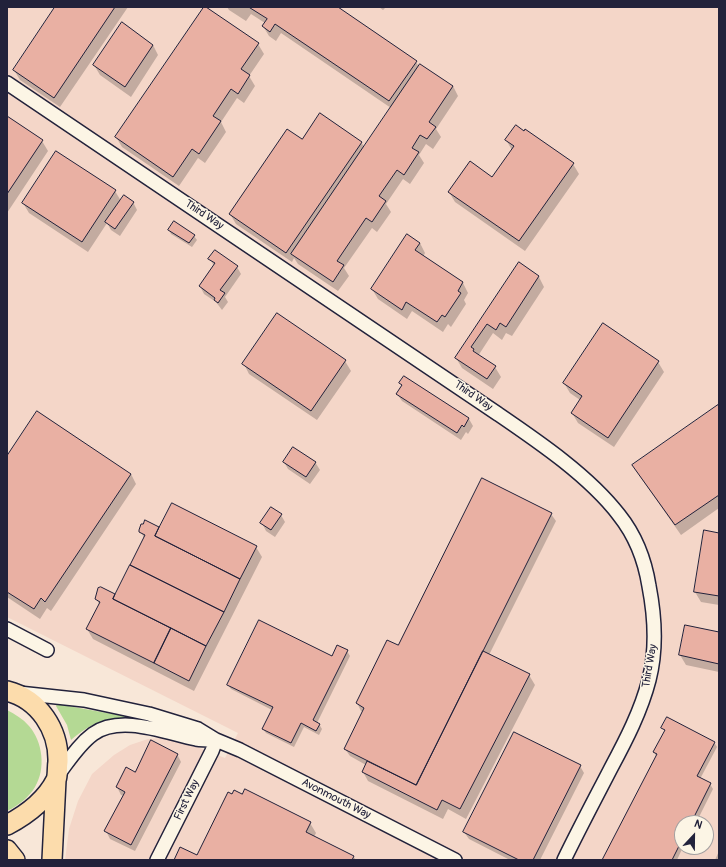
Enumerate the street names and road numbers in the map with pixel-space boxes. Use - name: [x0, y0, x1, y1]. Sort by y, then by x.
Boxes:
- street label: Third Way: [182, 197, 226, 233]
- street label: Third Way: [451, 378, 495, 414]
- street label: Third Way: [640, 643, 660, 689]
- street label: Avonmouth Way: [299, 776, 373, 822]
- street label: First Way: [172, 778, 202, 822]

